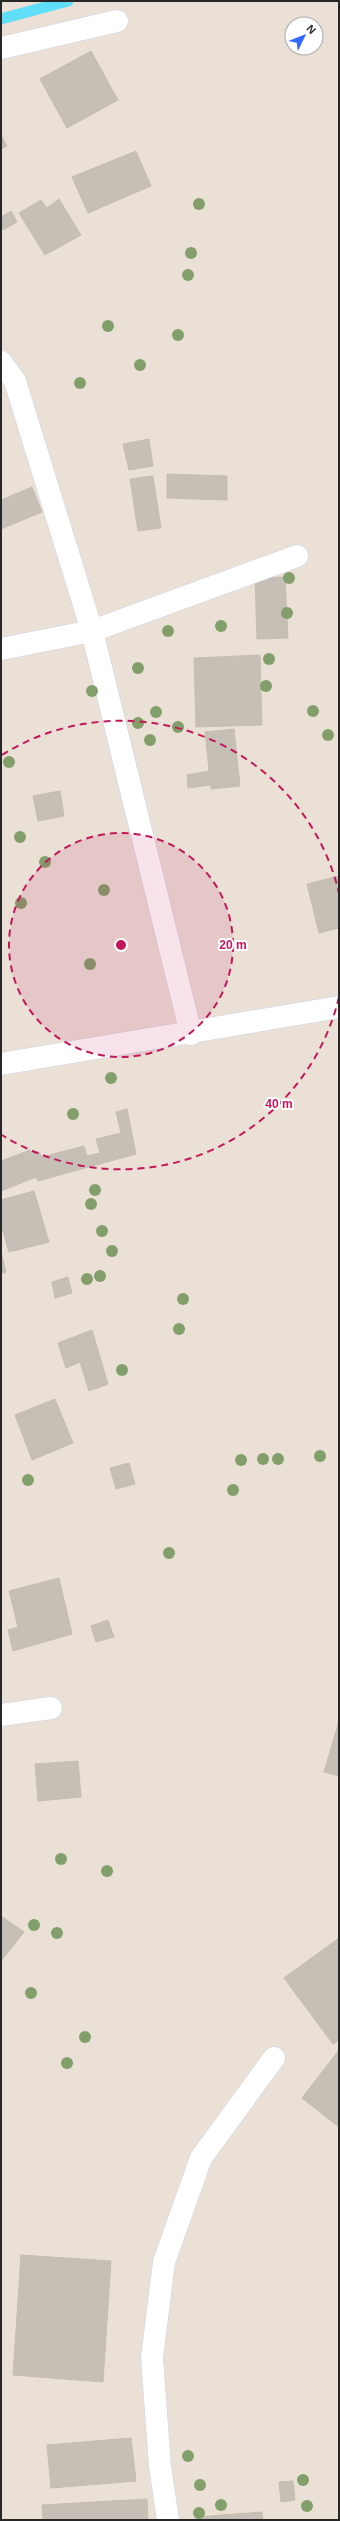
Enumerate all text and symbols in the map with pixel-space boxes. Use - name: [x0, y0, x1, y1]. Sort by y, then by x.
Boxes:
- north arrow: [284, 16, 324, 56]
- text: N: [304, 22, 318, 36]
- centre of rings: [114, 938, 128, 952]
- text: 20 m: [219, 938, 247, 952]
- text: 40 m: [265, 1097, 293, 1111]

